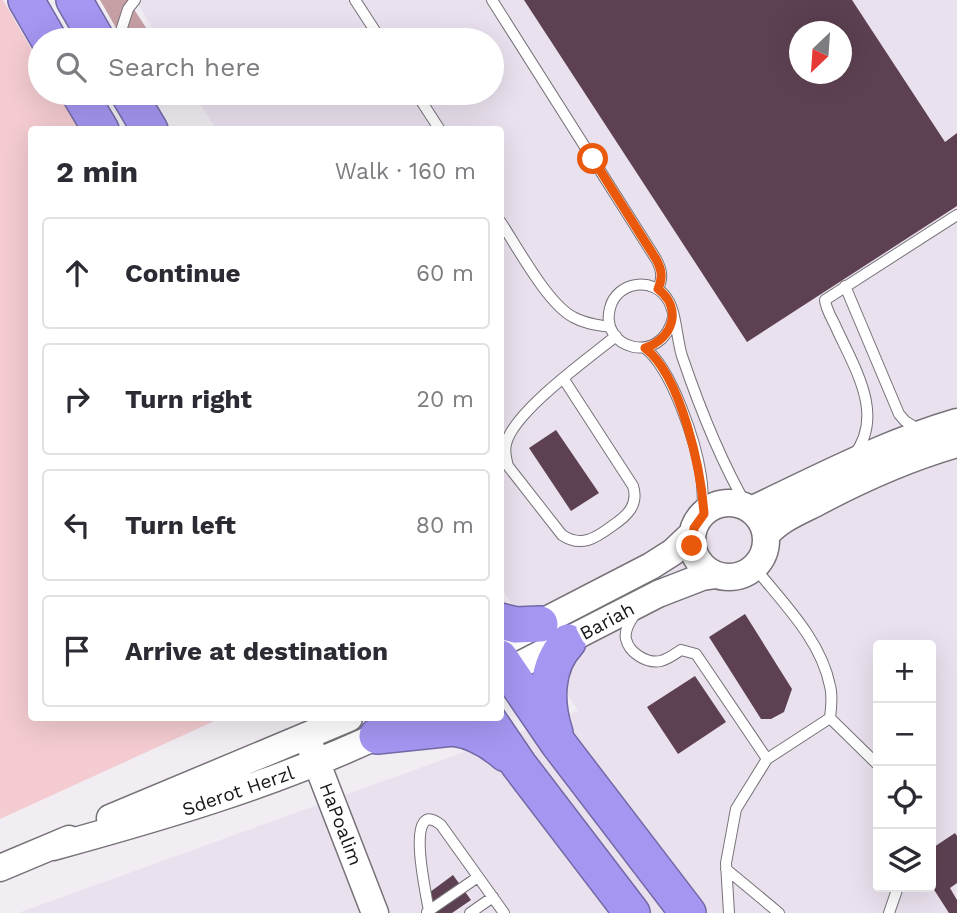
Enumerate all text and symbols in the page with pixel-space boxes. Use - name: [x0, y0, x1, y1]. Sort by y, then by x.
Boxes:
- north arrow: [789, 21, 852, 84]
- search box: [28, 28, 504, 105]
- icon: search: [52, 48, 90, 86]
- text: Search here: [108, 52, 260, 82]
- route start: [577, 143, 608, 174]
- text: 2 min: [56, 154, 138, 189]
- text: Walk · 160 m: [335, 158, 476, 185]
- icon: ahead: [58, 254, 96, 292]
- text: Continue: [125, 258, 241, 288]
- text: 60 m: [416, 260, 474, 287]
- icon: right: [58, 380, 96, 418]
- text: Turn right: [125, 384, 252, 414]
- text: 20 m: [417, 386, 474, 413]
- icon: left: [58, 506, 96, 544]
- text: Turn left: [125, 510, 236, 540]
- text: 80 m: [416, 512, 474, 539]
- route end: [676, 530, 707, 561]
- street label: Bariah: [576, 597, 638, 645]
- icon: arrive: [58, 632, 96, 670]
- text: Arrive at destination: [125, 636, 388, 666]
- map controls: [873, 640, 936, 892]
- button: +: [873, 640, 936, 703]
- button: −: [873, 703, 936, 766]
- street label: Sderot Herzl: [179, 761, 297, 821]
- button: locate: [873, 766, 936, 829]
- street label: HaPoalim: [315, 779, 367, 869]
- button: layers: [873, 829, 936, 892]

